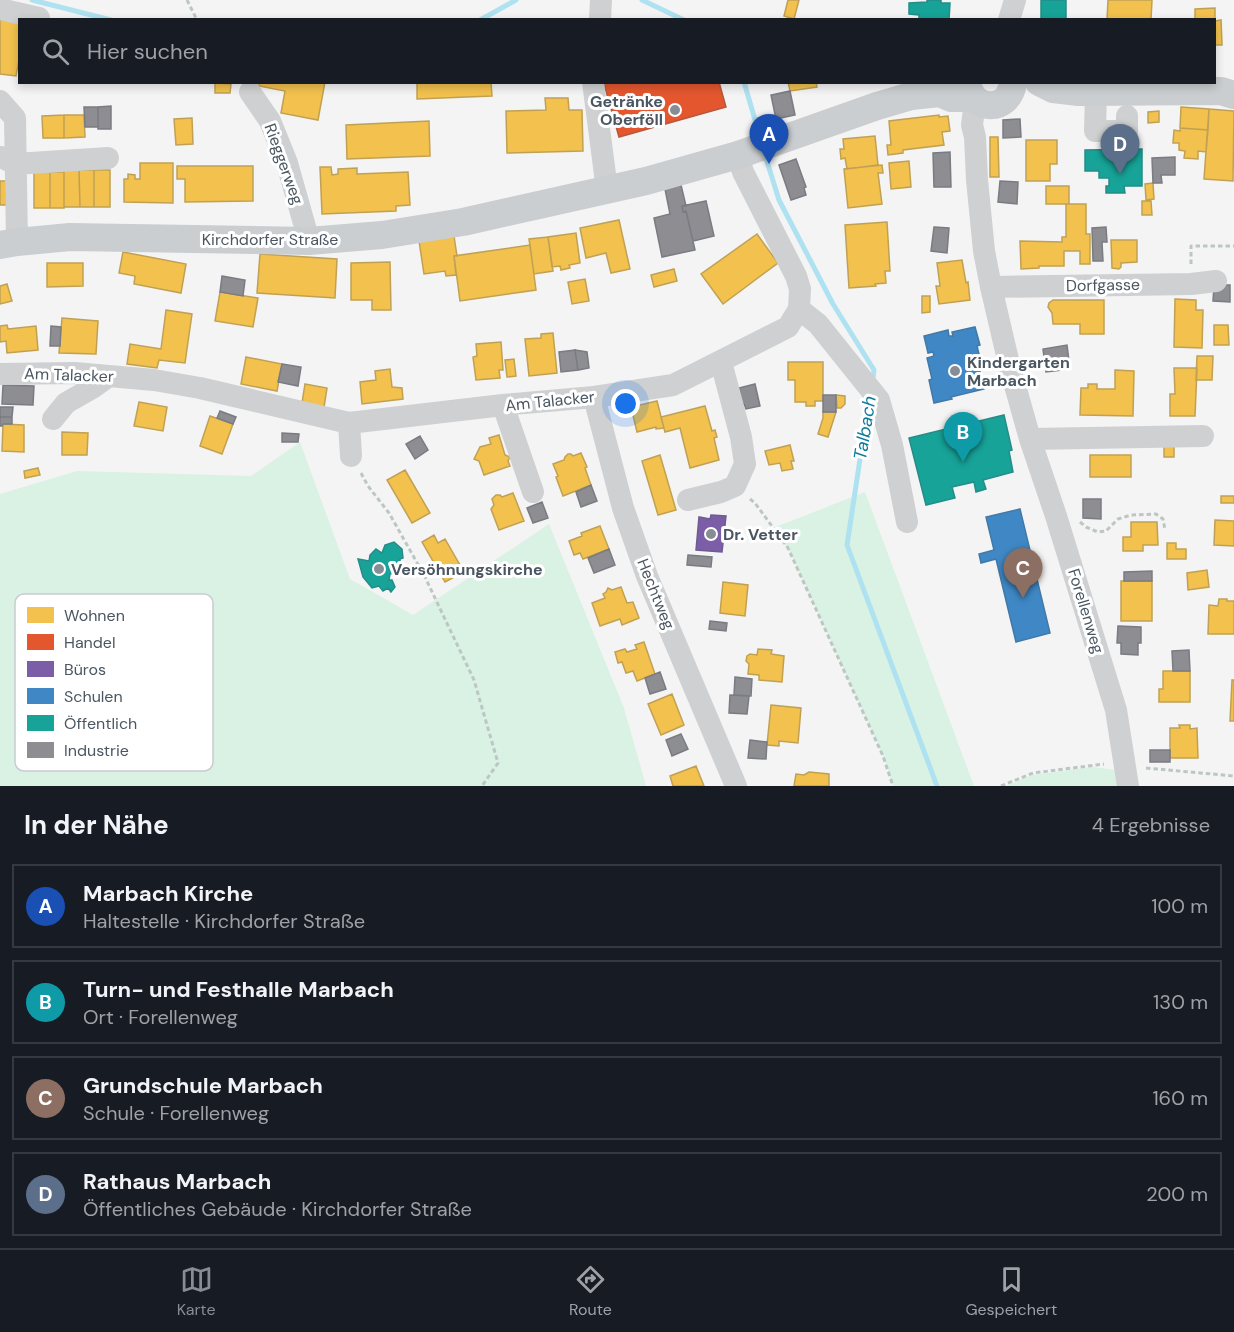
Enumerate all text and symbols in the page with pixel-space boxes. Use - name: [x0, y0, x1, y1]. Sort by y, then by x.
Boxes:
- search box: [18, 18, 1216, 84]
- icon: search: [39, 35, 72, 68]
- text: Hier suchen: [87, 37, 208, 66]
- place label: Getränke Oberföll: [590, 91, 663, 130]
- marker: Getränke Oberföll: [668, 103, 682, 117]
- pin: A: [750, 114, 788, 164]
- street label: Rieggerweg: [260, 121, 308, 207]
- pin: D: [1100, 124, 1140, 174]
- street label: Kirchdorfer Straße: [202, 229, 338, 250]
- street label: Dorfgasse: [1066, 274, 1140, 296]
- place label: Kindergarten Marbach: [967, 352, 1070, 391]
- street label: Am Talacker: [24, 363, 114, 387]
- marker: Kindergarten Marbach: [948, 364, 962, 378]
- street label: Am Talacker: [504, 386, 596, 416]
- your location: [611, 389, 640, 418]
- water label: Talbach: [848, 394, 882, 462]
- pin: B: [944, 412, 982, 462]
- place label: Dr. Vetter: [723, 524, 798, 545]
- marker: Dr. Vetter: [704, 527, 718, 541]
- pin: C: [1004, 548, 1042, 598]
- street label: Hechtweg: [632, 556, 680, 633]
- place label: Versöhnungskirche: [391, 559, 543, 580]
- marker: Versöhnungskirche: [372, 562, 386, 576]
- street label: Forellenweg: [1063, 566, 1109, 656]
- legend: [15, 594, 213, 771]
- text: Wohnen: [64, 605, 125, 626]
- text: Handel: [64, 632, 115, 653]
- text: Büros: [64, 659, 106, 680]
- text: Schulen: [64, 686, 123, 707]
- text: Öffentlich: [64, 713, 137, 734]
- text: Industrie: [64, 740, 129, 761]
- text: In der Nähe: [24, 808, 169, 842]
- text: 4 Ergebnisse: [1092, 812, 1210, 838]
- text: Marbach Kirche: [83, 879, 253, 908]
- text: A: [38, 893, 53, 919]
- text: 100 m: [1151, 893, 1208, 919]
- text: Haltestelle · Kirchdorfer Straße: [83, 908, 365, 934]
- text: Turn- und Festhalle Marbach: [83, 975, 394, 1004]
- text: B: [39, 989, 52, 1015]
- text: 130 m: [1153, 989, 1208, 1015]
- text: Ort · Forellenweg: [83, 1004, 238, 1030]
- text: Grundschule Marbach: [83, 1071, 323, 1100]
- text: C: [38, 1085, 53, 1111]
- text: 160 m: [1152, 1085, 1208, 1111]
- text: Schule · Forellenweg: [83, 1100, 269, 1126]
- text: Rathaus Marbach: [83, 1167, 271, 1196]
- text: D: [38, 1181, 53, 1207]
- text: 200 m: [1146, 1181, 1208, 1207]
- text: Öffentliches Gebäude · Kirchdorfer Straße: [83, 1196, 472, 1222]
- tab: Karte: [177, 1263, 216, 1320]
- tab: Route: [569, 1263, 612, 1320]
- tab: Gespeichert: [965, 1263, 1057, 1320]

